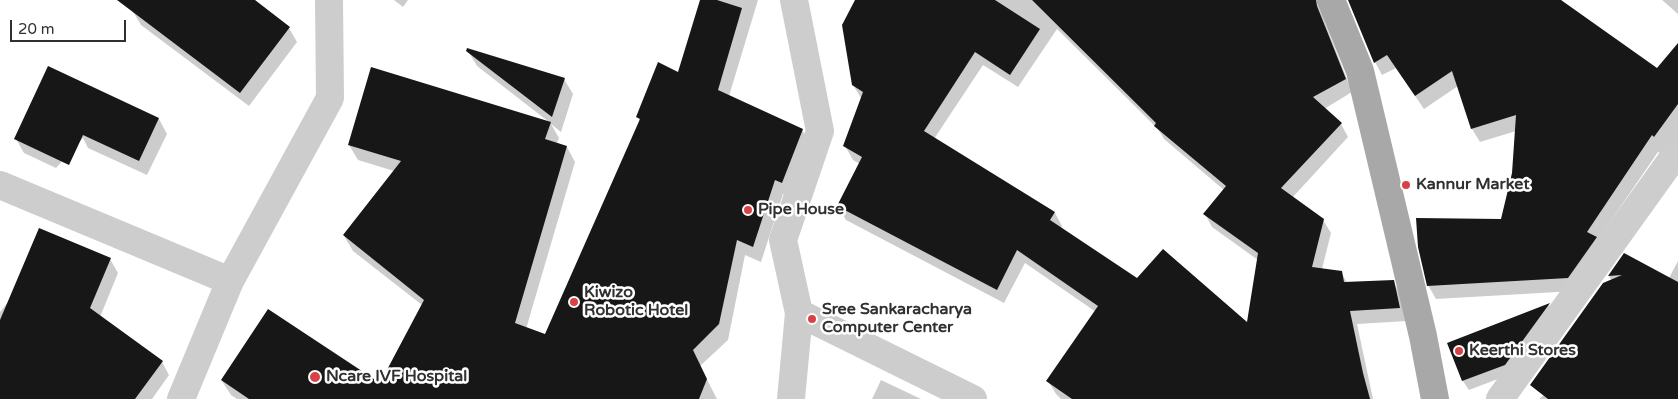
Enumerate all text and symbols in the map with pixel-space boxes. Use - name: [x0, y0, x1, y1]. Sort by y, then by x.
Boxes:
- scale bar: [12, 10, 129, 42]
- text: 20 m: [18, 20, 55, 38]
- place label: Kannur Market: [1416, 175, 1529, 195]
- marker: Kannur Market: [1400, 179, 1412, 191]
- place label: Pipe House: [758, 200, 844, 220]
- marker: Pipe House: [742, 204, 754, 216]
- place label: Kiwizo Robotic Hotel: [584, 283, 688, 321]
- marker: Kiwizo Robotic Hotel: [568, 296, 580, 308]
- place label: Sree Sankaracharya Computer Center: [822, 300, 972, 338]
- marker: Sree Sankaracharya Computer Center: [806, 313, 818, 325]
- place label: Keerthi Stores: [1469, 341, 1576, 361]
- marker: Keerthi Stores: [1453, 345, 1465, 357]
- place label: Ncare IVF Hospital: [326, 367, 467, 387]
- marker: Ncare IVF Hospital: [308, 370, 322, 384]

